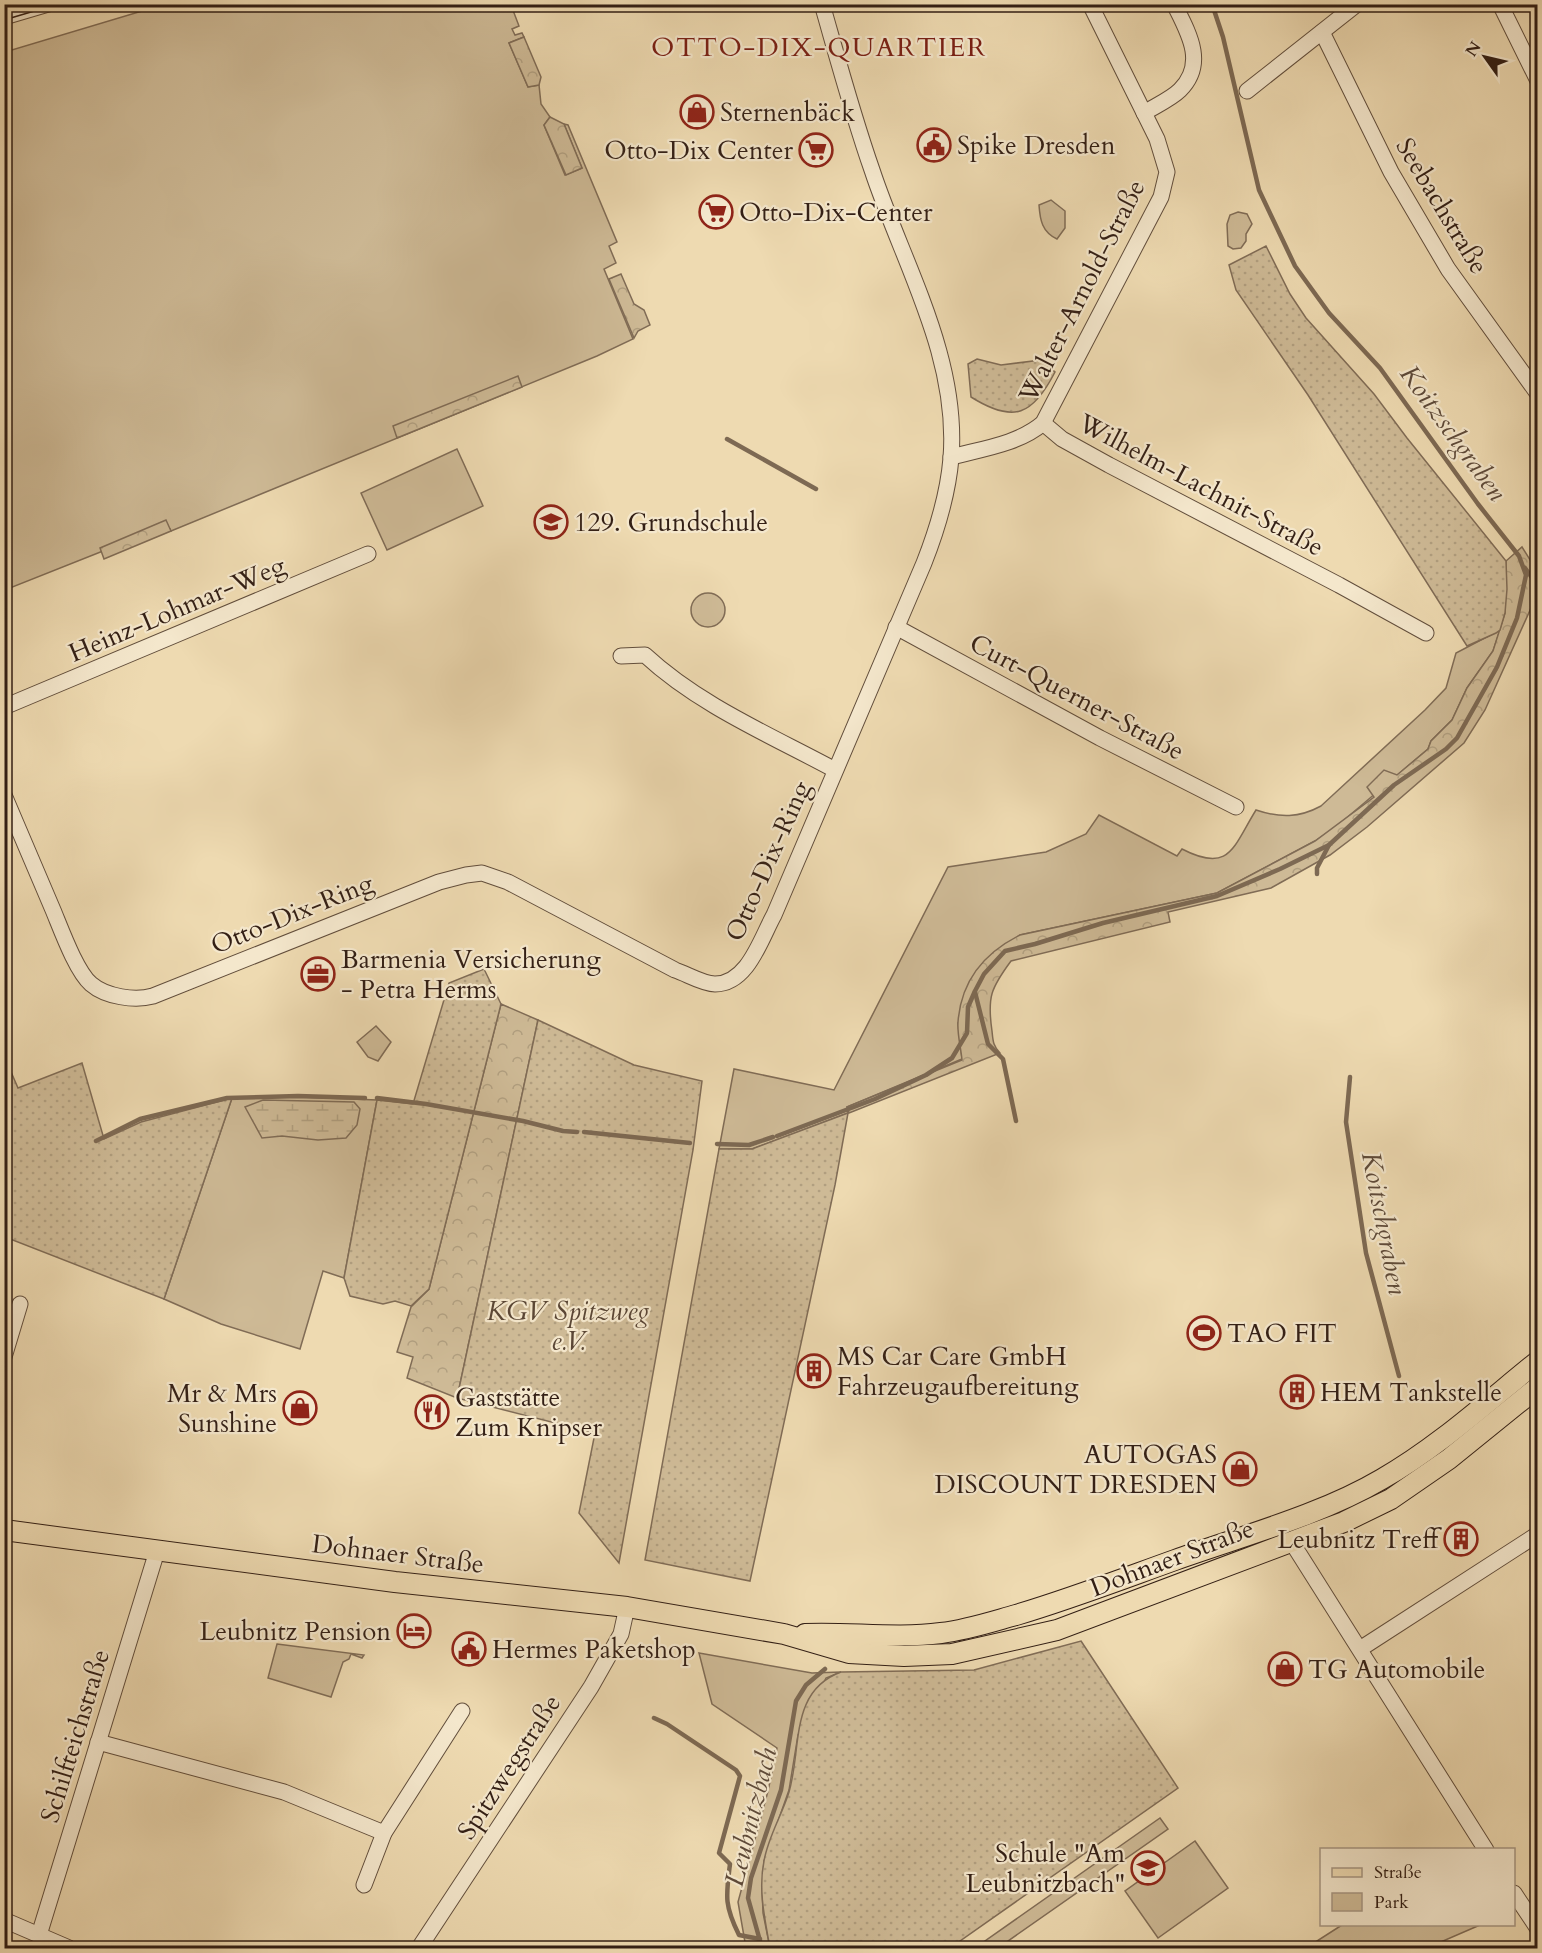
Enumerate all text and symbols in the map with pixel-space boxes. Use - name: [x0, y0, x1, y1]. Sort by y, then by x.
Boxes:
- north arrow: [1455, 27, 1515, 87]
- district label: OTTO-DIX-QUARTIER: [651, 29, 987, 66]
- text: N: [1460, 37, 1486, 61]
- shop icon: Sternenbäck: [679, 94, 715, 130]
- place label: Sternenbäck: [720, 95, 855, 130]
- public building icon: Spike Dresden: [916, 127, 952, 163]
- place label: Spike Dresden: [957, 128, 1116, 163]
- street label: Seebachstraße: [1388, 131, 1496, 281]
- supermarket icon: Otto-Dix Center: [798, 132, 834, 168]
- place label: Otto-Dix Center: [604, 133, 794, 168]
- street label: Walter-Arnold-Straße: [1010, 174, 1153, 409]
- supermarket icon: Otto-Dix-Center: [698, 194, 734, 230]
- place label: Otto-Dix-Center: [739, 195, 933, 230]
- water label: Koitzschgraben: [1391, 357, 1515, 509]
- street label: Wilhelm-Lachnit-Straße: [1071, 405, 1330, 565]
- school or university icon: 129. Grundschule: [533, 504, 569, 540]
- place label: 129. Grundschule: [574, 505, 768, 540]
- street label: Heinz-Lohmar-Weg: [63, 547, 291, 670]
- street label: Curt-Querner-Straße: [964, 626, 1190, 768]
- street label: Otto-Dix-Ring: [717, 775, 819, 947]
- street label: Otto-Dix-Ring: [206, 865, 379, 962]
- place label: Barmenia Versicherung - Petra Herms: [341, 942, 601, 1007]
- office icon: Barmenia Versicherung - Petra Herms: [300, 956, 336, 992]
- water label: Koitschgraben: [1352, 1148, 1416, 1298]
- park label: KGV Spitzweg e.V.: [487, 1294, 650, 1359]
- sports icon: TAO FIT: [1186, 1315, 1222, 1351]
- place label: TAO FIT: [1227, 1316, 1337, 1351]
- place label: MS Car Care GmbH Fahrzeugaufbereitung: [837, 1339, 1079, 1404]
- building icon: MS Car Care GmbH Fahrzeugaufbereitung: [796, 1353, 832, 1389]
- building icon: HEM Tankstelle: [1279, 1374, 1315, 1410]
- place label: HEM Tankstelle: [1320, 1375, 1502, 1410]
- place label: Mr & Mrs Sunshine: [167, 1376, 277, 1441]
- place label: Gaststätte Zum Knipser: [455, 1380, 603, 1445]
- shop icon: Mr & Mrs Sunshine: [282, 1390, 318, 1426]
- restaurant icon: Gaststätte Zum Knipser: [414, 1394, 450, 1430]
- place label: AUTOGAS DISCOUNT DRESDEN: [935, 1437, 1217, 1502]
- shop icon: AUTOGAS DISCOUNT DRESDEN: [1222, 1451, 1258, 1487]
- street label: Dohnaer Straße: [1085, 1511, 1259, 1605]
- building icon: Leubnitz Treff: [1443, 1521, 1479, 1557]
- place label: Leubnitz Treff: [1277, 1522, 1442, 1557]
- street label: Dohnaer Straße: [310, 1526, 486, 1582]
- hotel icon: Leubnitz Pension: [396, 1613, 432, 1649]
- place label: Leubnitz Pension: [200, 1614, 391, 1649]
- public building icon: Hermes Paketshop: [451, 1631, 487, 1667]
- place label: Hermes Paketshop: [492, 1632, 696, 1667]
- street label: Schilfteichstraße: [32, 1645, 118, 1827]
- shop icon: TG Automobile: [1267, 1651, 1303, 1687]
- place label: TG Automobile: [1308, 1652, 1485, 1687]
- street label: Spitzwegstraße: [449, 1688, 569, 1846]
- water label: Leubnitzbach: [716, 1744, 786, 1890]
- place label: Schule "Am Leubnitzbach": [965, 1836, 1125, 1901]
- legend: [1320, 1848, 1515, 1926]
- school or university icon: Schule "Am Leubnitzbach": [1130, 1850, 1166, 1886]
- text: Straße: [1374, 1860, 1422, 1885]
- text: Park: [1374, 1890, 1409, 1915]

